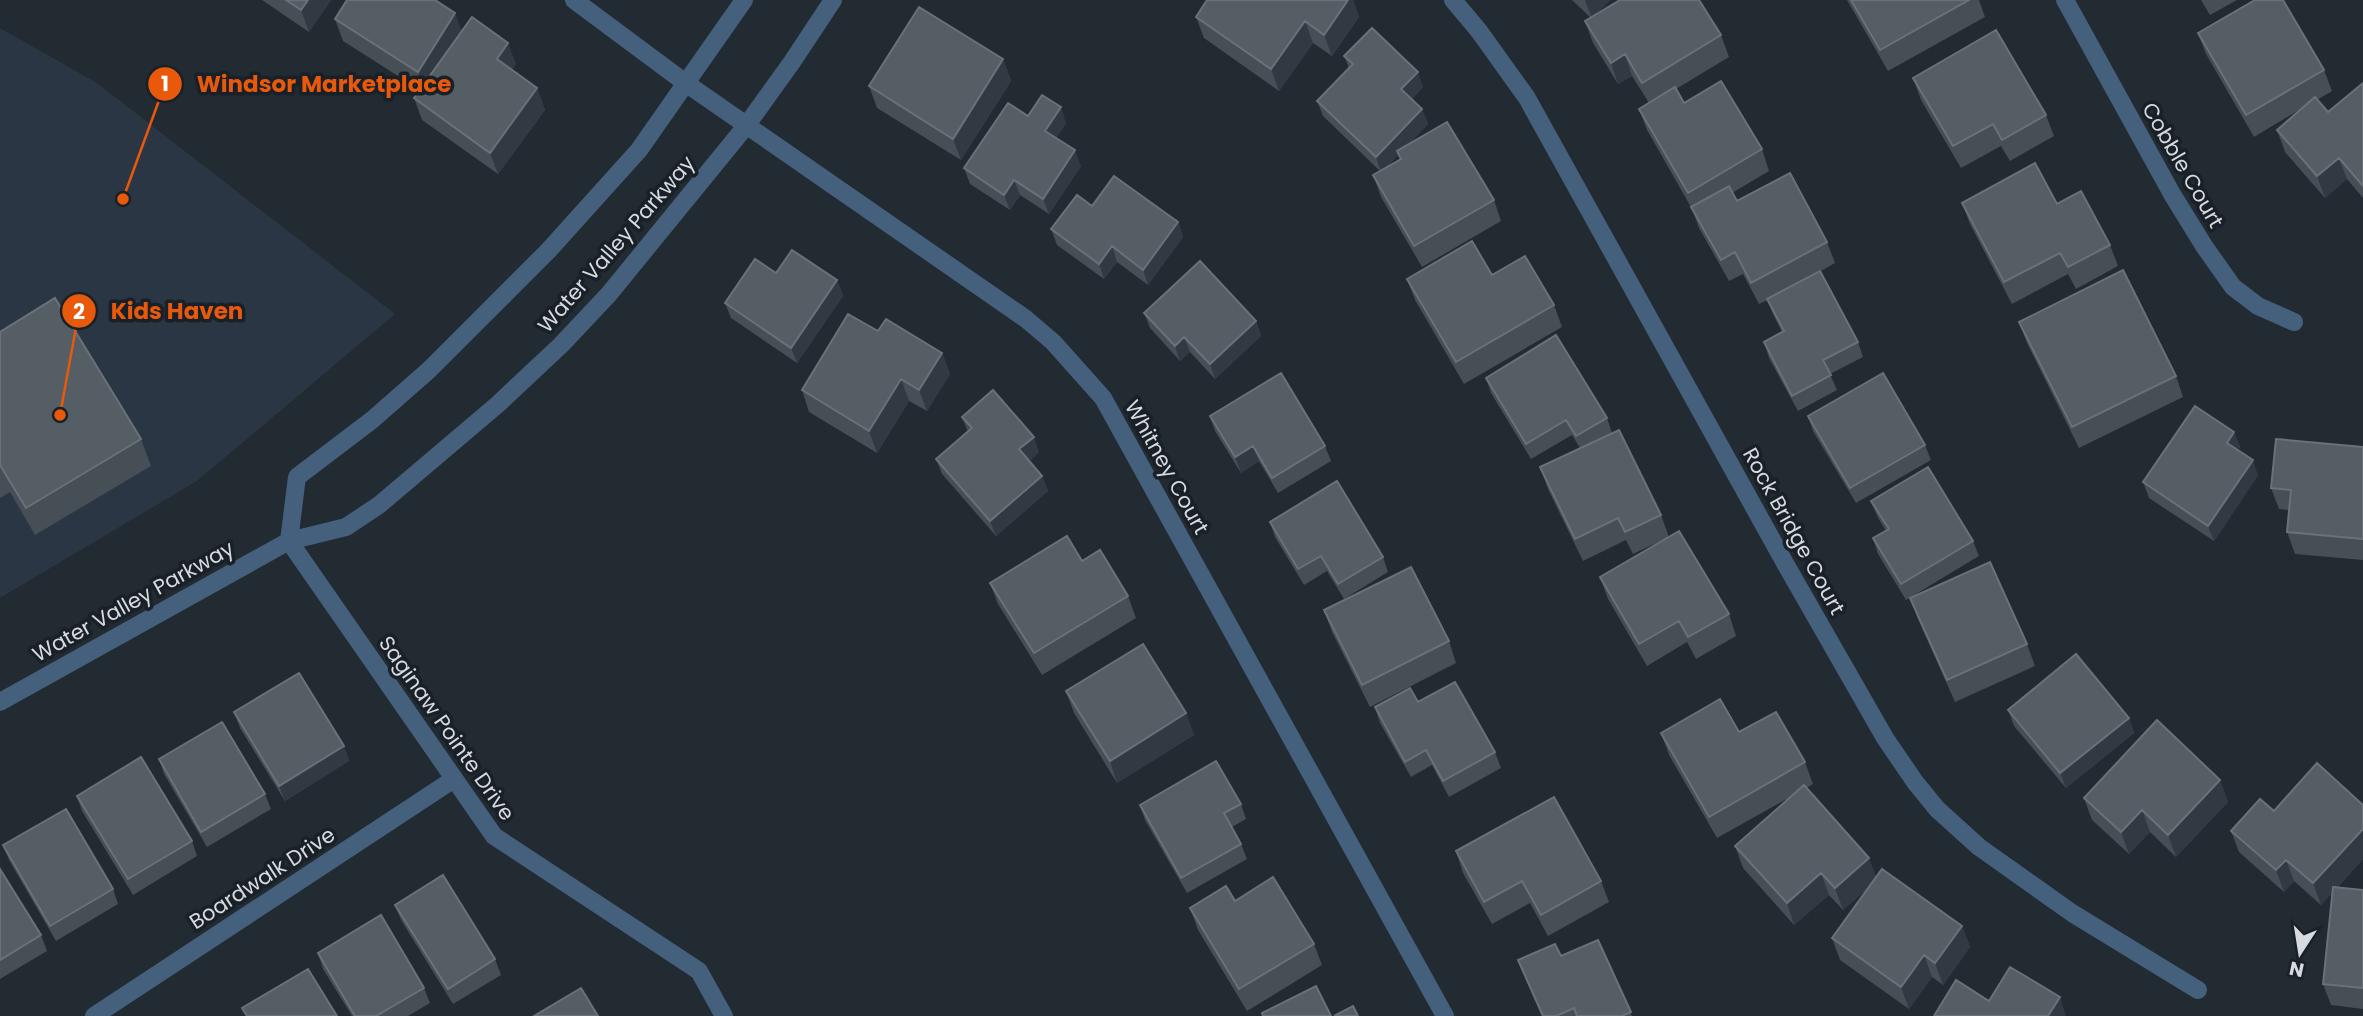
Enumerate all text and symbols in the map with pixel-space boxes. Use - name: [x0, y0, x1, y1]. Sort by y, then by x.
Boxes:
- callout: Windsor Marketplace: [148, 62, 466, 106]
- text: Windsor Marketplace: [197, 68, 451, 100]
- text: 1: [161, 69, 169, 98]
- street label: Cobble Court: [2135, 97, 2231, 233]
- street label: Water Valley Parkway: [531, 149, 701, 339]
- callout: Kids Haven: [61, 289, 257, 333]
- text: Kids Haven: [111, 295, 243, 327]
- text: 2: [73, 297, 85, 326]
- street label: Whitney Court: [1118, 395, 1216, 539]
- street label: Rock Bridge Court: [1736, 442, 1852, 620]
- street label: Water Valley Parkway: [27, 533, 239, 669]
- street label: Saginaw Pointe Drive: [372, 630, 522, 826]
- street label: Boardwalk Drive: [184, 820, 340, 936]
- north arrow: [2265, 918, 2335, 988]
- text: N: [2287, 954, 2306, 984]

